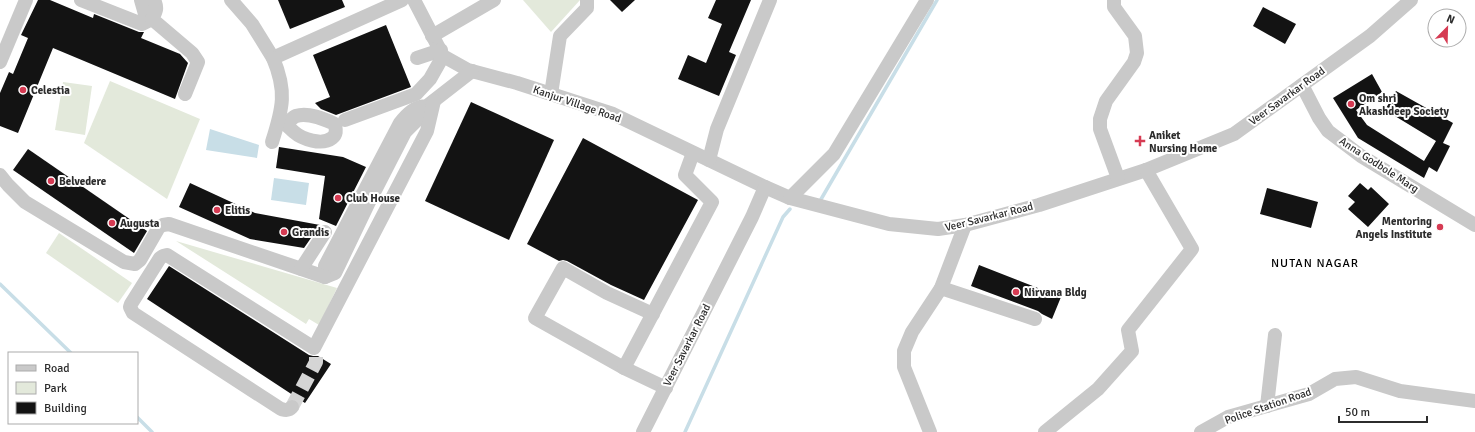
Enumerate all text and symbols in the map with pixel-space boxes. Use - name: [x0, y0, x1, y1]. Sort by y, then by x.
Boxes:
- north arrow: [1427, 8, 1467, 48]
- text: N: [1445, 12, 1457, 27]
- street label: Veer Savarkar Road: [1247, 64, 1328, 128]
- street label: Kanjur Village Road: [531, 83, 623, 125]
- place label: Celestia: [31, 84, 70, 97]
- marker: Celestia: [18, 85, 28, 95]
- place label: Om shri Akashdeep Society: [1359, 92, 1450, 118]
- marker: Om shri Akashdeep Society: [1346, 99, 1356, 109]
- place label: Aniket Nursing Home: [1149, 129, 1218, 155]
- street label: Anna Godbole Marg: [1337, 134, 1421, 196]
- marker: Aniket Nursing Home: [1134, 135, 1146, 147]
- place label: Belvedere: [59, 175, 107, 188]
- marker: Belvedere: [46, 176, 56, 186]
- place label: Club House: [346, 192, 401, 205]
- marker: Club House: [333, 193, 343, 203]
- street label: Veer Savarkar Road: [944, 200, 1035, 234]
- place label: Elitis: [225, 204, 250, 217]
- marker: Elitis: [212, 205, 222, 215]
- place label: Mentoring Angels Institute: [1356, 215, 1433, 241]
- place label: Augusta: [120, 217, 160, 230]
- marker: Augusta: [107, 218, 117, 228]
- marker: Mentoring Angels Institute: [1435, 222, 1445, 232]
- place label: Grandis: [292, 226, 329, 239]
- marker: Grandis: [279, 227, 289, 237]
- district label: NUTAN NAGAR: [1271, 256, 1359, 271]
- place label: Nirvana Bldg: [1024, 286, 1087, 299]
- marker: Nirvana Bldg: [1011, 287, 1021, 297]
- street label: Veer Savarkar Road: [661, 302, 713, 388]
- legend: [8, 352, 138, 424]
- text: Road: [44, 361, 70, 376]
- text: Park: [44, 381, 67, 396]
- street label: Police Station Road: [1223, 385, 1313, 427]
- scale bar: [1339, 398, 1427, 424]
- text: Building: [44, 401, 87, 416]
- text: 50 m: [1345, 405, 1370, 420]

